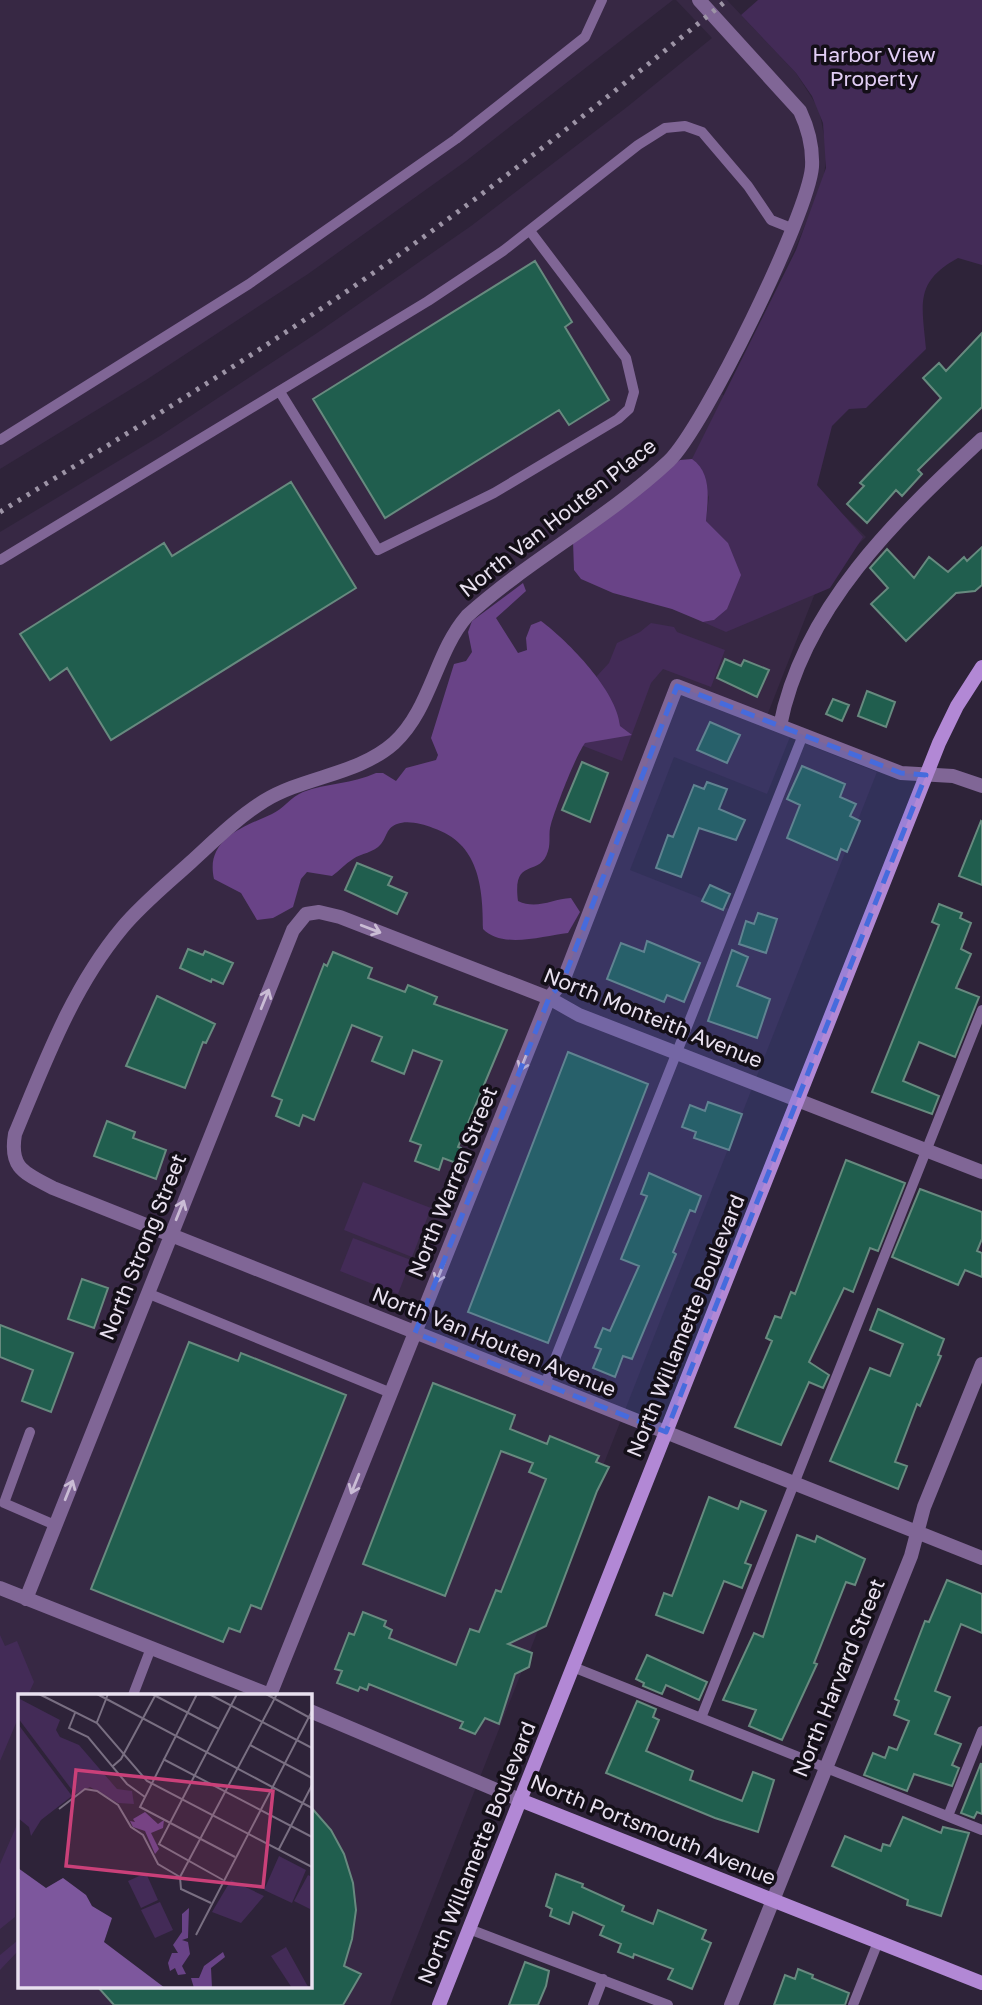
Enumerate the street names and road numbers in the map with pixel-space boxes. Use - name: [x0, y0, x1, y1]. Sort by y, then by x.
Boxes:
- street label: North Van Houten Place: [454, 432, 661, 602]
- street label: North Monteith Avenue: [540, 961, 767, 1073]
- street label: North Warren Street: [402, 1082, 502, 1281]
- street label: North Strong Street: [93, 1150, 191, 1344]
- street label: North Willamette Boulevard: [620, 1190, 750, 1461]
- street label: North Van Houten Avenue: [369, 1280, 620, 1402]
- street label: North Harvard Street: [786, 1575, 890, 1781]
- street label: North Willamette Boulevard: [411, 1717, 541, 1988]
- street label: North Portsmouth Avenue: [527, 1768, 780, 1890]

